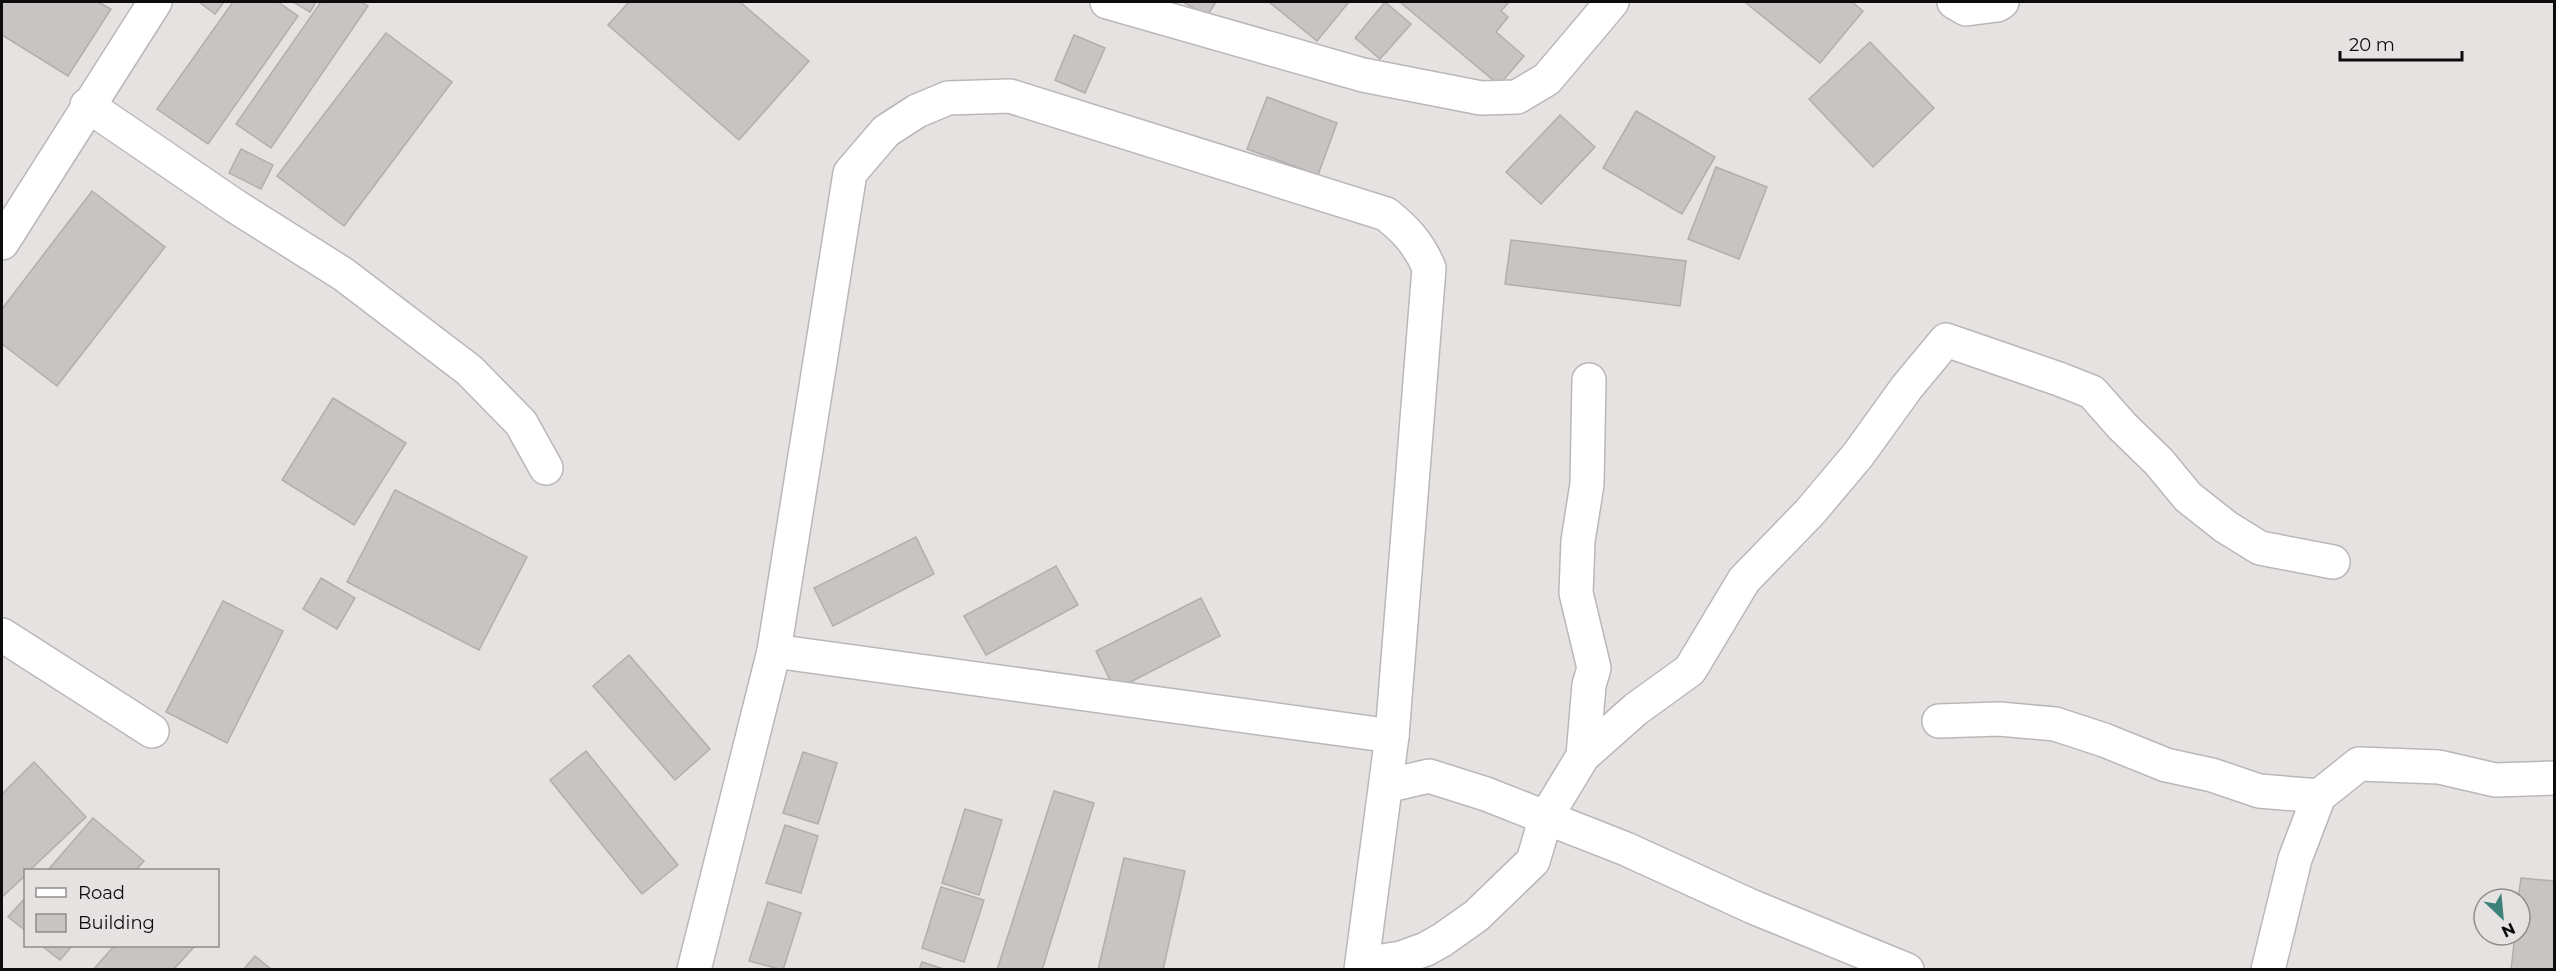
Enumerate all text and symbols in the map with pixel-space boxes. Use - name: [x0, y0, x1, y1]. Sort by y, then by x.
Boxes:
- scale bar: [2340, 24, 2462, 62]
- text: 20 m: [2349, 34, 2395, 56]
- legend: [24, 869, 219, 947]
- text: Road: [78, 882, 125, 904]
- north arrow: [2472, 887, 2532, 947]
- text: Building: [78, 912, 155, 934]
- text: N: [2498, 919, 2518, 941]

